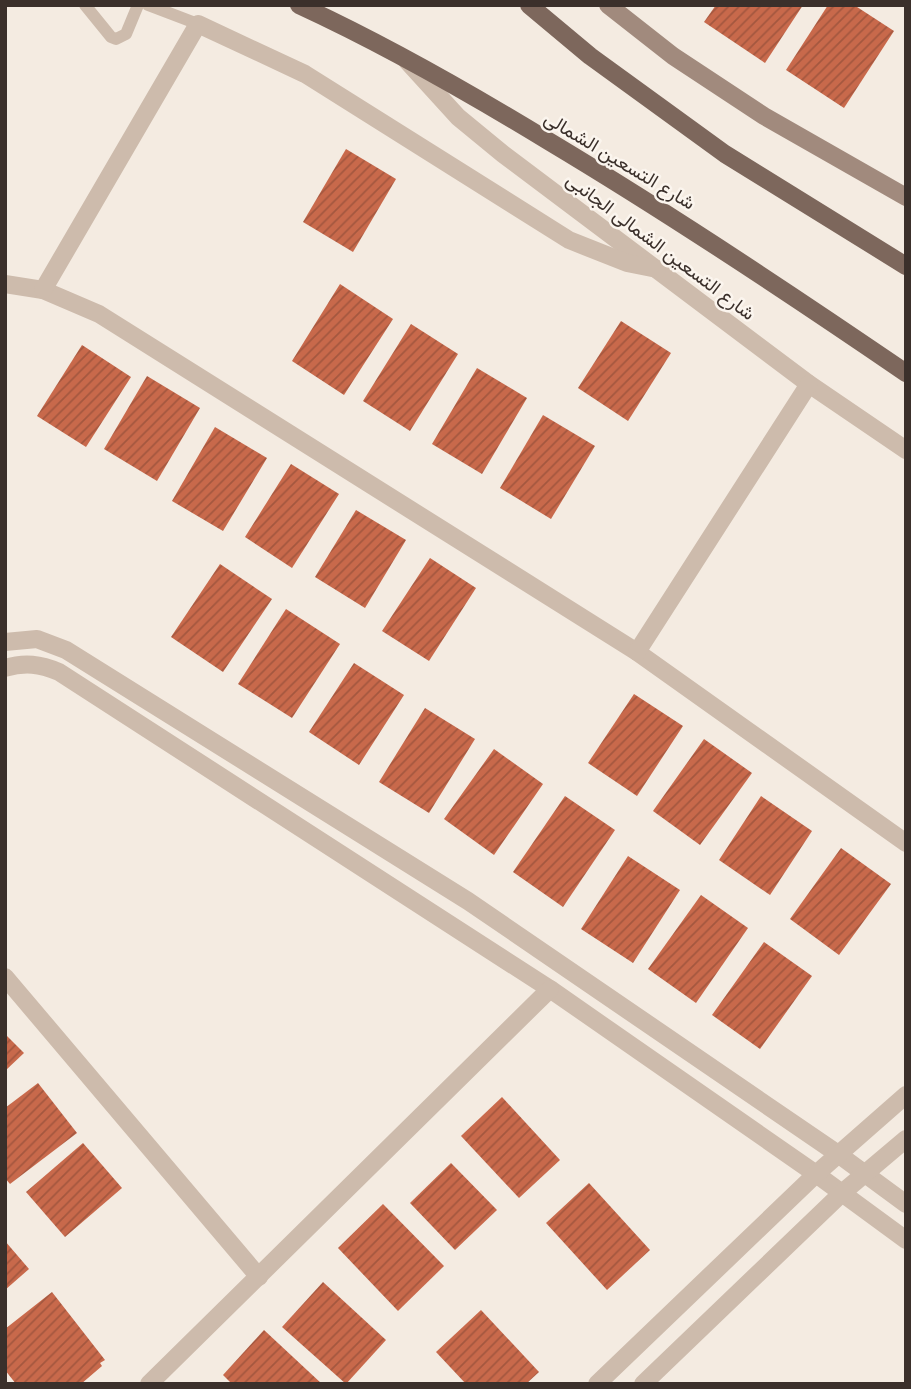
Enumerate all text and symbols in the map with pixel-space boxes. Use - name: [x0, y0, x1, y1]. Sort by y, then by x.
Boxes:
- street label: شارع التسعين الشمالى: [540, 106, 699, 215]
- street label: شارع التسعين الشمالى الجانبى: [561, 168, 760, 326]

